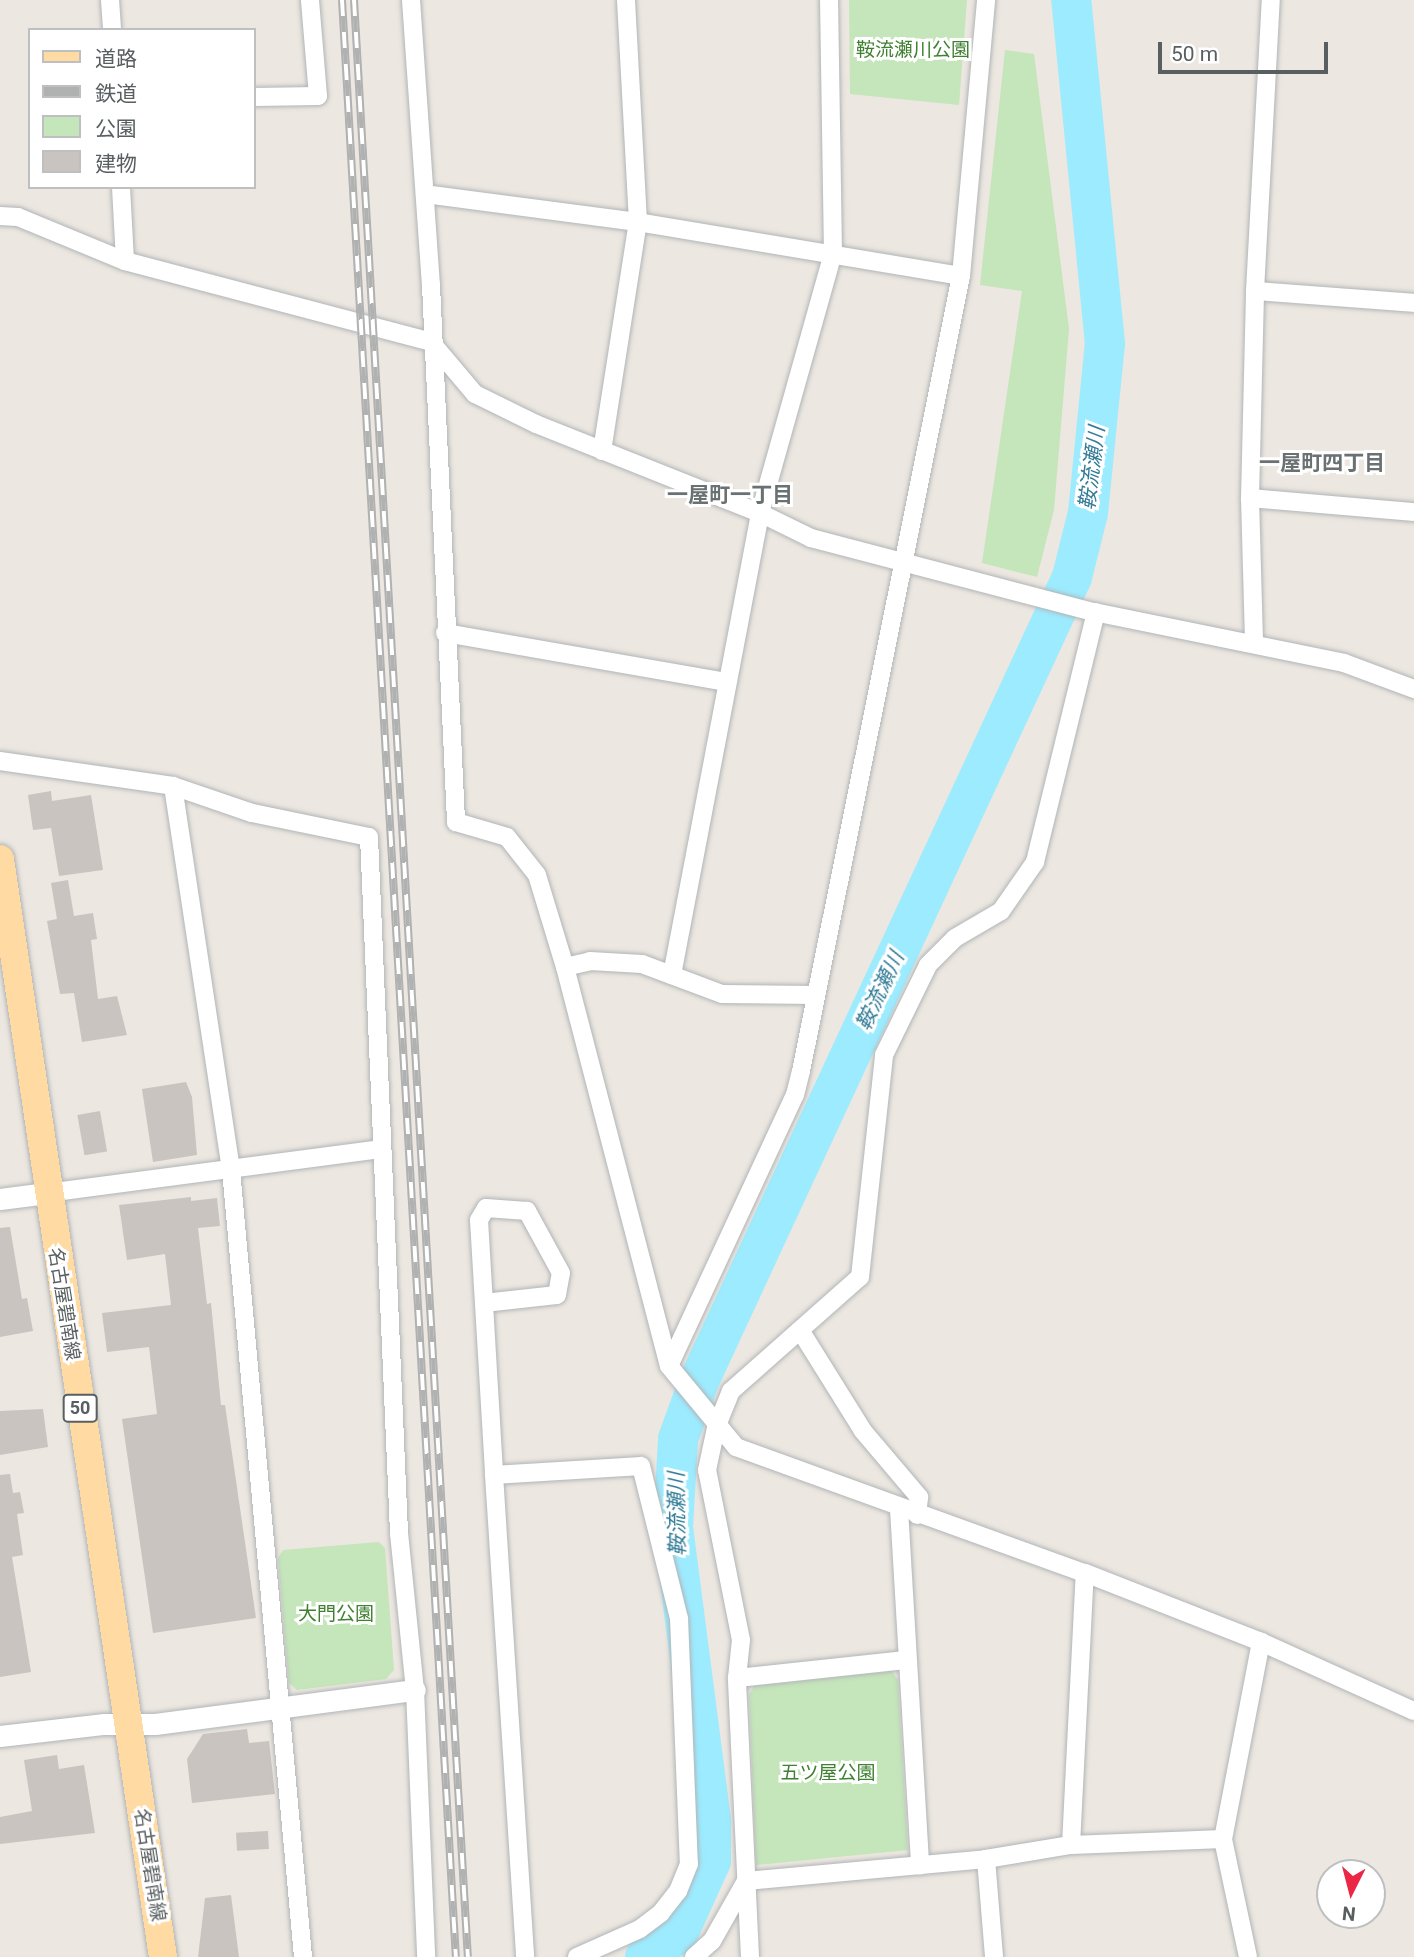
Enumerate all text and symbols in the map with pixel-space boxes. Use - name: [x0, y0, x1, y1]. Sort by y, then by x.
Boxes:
- legend: [28, 28, 256, 189]
- scale bar: [1162, 28, 1332, 72]
- park label: 鞍流瀬川公園: [856, 39, 970, 61]
- text: 50 m: [1171, 42, 1218, 66]
- text: 道路: [95, 47, 137, 71]
- text: 鉄道: [95, 82, 137, 106]
- text: 公園: [95, 117, 137, 141]
- text: 建物: [95, 152, 137, 176]
- water label: 鞍流瀬川: [1074, 425, 1110, 511]
- district label: 一屋町四丁目: [1259, 450, 1385, 476]
- district label: 一屋町一丁目: [667, 482, 793, 508]
- water label: 鞍流瀬川: [851, 948, 909, 1034]
- street label: 名古屋碧南線: [44, 1246, 84, 1362]
- road number: 50: [62, 1394, 98, 1422]
- water label: 鞍流瀬川: [664, 1472, 690, 1556]
- park label: 大門公園: [298, 1603, 374, 1625]
- park label: 五ツ屋公園: [781, 1762, 875, 1784]
- street label: 名古屋碧南線: [130, 1807, 170, 1923]
- north arrow: [1316, 1859, 1386, 1929]
- text: N: [1341, 1901, 1357, 1926]

